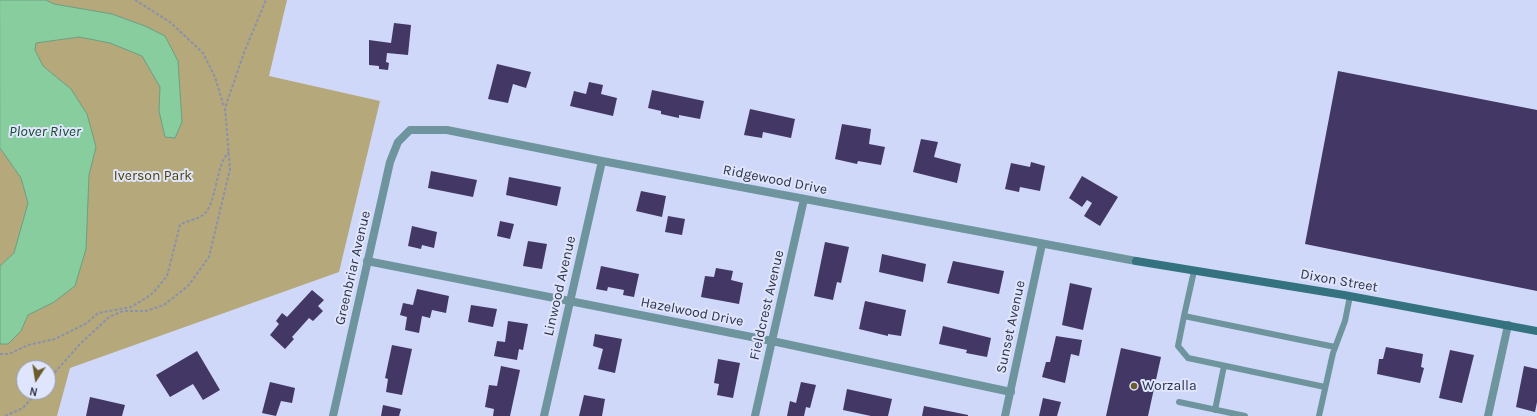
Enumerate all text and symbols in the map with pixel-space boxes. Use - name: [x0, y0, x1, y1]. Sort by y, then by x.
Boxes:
- water label: Plover River: [9, 123, 81, 141]
- street label: Ridgewood Drive: [721, 162, 829, 198]
- park label: Iverson Park: [114, 168, 192, 184]
- street label: Greenbriar Avenue: [332, 209, 374, 327]
- street label: Linwood Avenue: [540, 234, 580, 338]
- street label: Fieldcrest Avenue: [746, 248, 788, 362]
- street label: Dixon Street: [1299, 266, 1379, 296]
- street label: Sunset Avenue: [993, 279, 1029, 375]
- street label: Hazelwood Drive: [639, 294, 745, 330]
- north arrow: [16, 360, 56, 400]
- place label: Worzalla: [1142, 378, 1197, 394]
- marker: Worzalla: [1129, 381, 1139, 391]
- text: N: [28, 384, 39, 398]

